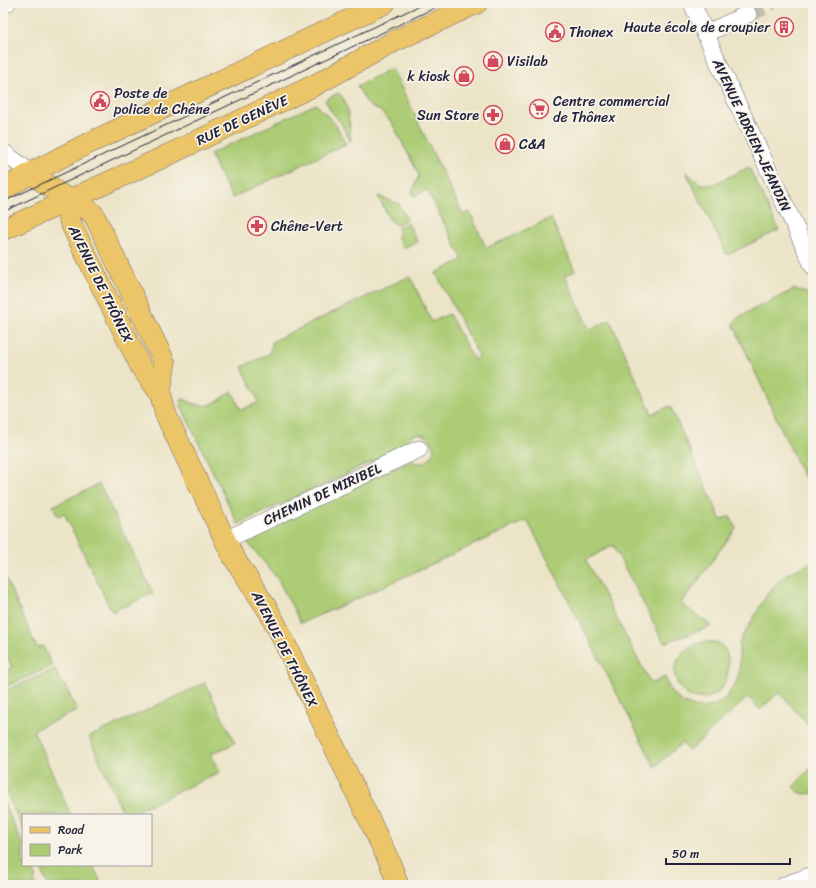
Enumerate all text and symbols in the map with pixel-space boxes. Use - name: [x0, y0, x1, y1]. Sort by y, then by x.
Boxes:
- place label: Haute école de croupier: [624, 15, 771, 40]
- building icon: Haute école de croupier: [773, 16, 795, 38]
- place label: Thonex: [569, 20, 614, 45]
- public building icon: Thonex: [544, 21, 566, 43]
- place label: Visilab: [507, 49, 549, 74]
- shop icon: Visilab: [482, 50, 504, 72]
- street label: AVENUE ADRIEN-JEANDIN: [705, 53, 798, 216]
- place label: k kiosk: [407, 64, 451, 89]
- shop icon: k kiosk: [453, 65, 475, 87]
- place label: Poste de police de Chêne: [113, 81, 210, 122]
- street label: RUE DE GENÈVE: [192, 88, 293, 153]
- place label: Centre commercial de Thônex: [553, 89, 670, 130]
- public building icon: Poste de police de Chêne: [89, 90, 111, 112]
- supermarket icon: Centre commercial de Thônex: [528, 98, 550, 120]
- place label: Sun Store: [417, 103, 479, 128]
- pharmacy icon: Sun Store: [482, 104, 504, 126]
- place label: C&A: [519, 132, 546, 157]
- shop icon: C&A: [494, 133, 516, 155]
- place label: Chêne-Vert: [271, 214, 343, 239]
- pharmacy icon: Chêne-Vert: [246, 215, 268, 237]
- street label: AVENUE DE THÔNEX: [61, 220, 140, 348]
- street label: CHEMIN DE MIRIBEL: [259, 456, 386, 533]
- street label: AVENUE DE THÔNEX: [244, 585, 325, 712]
- legend: [22, 814, 152, 866]
- text: Road: [58, 819, 85, 841]
- text: Park: [58, 839, 83, 861]
- scale bar: [666, 840, 790, 866]
- text: 50 m: [672, 843, 699, 865]

